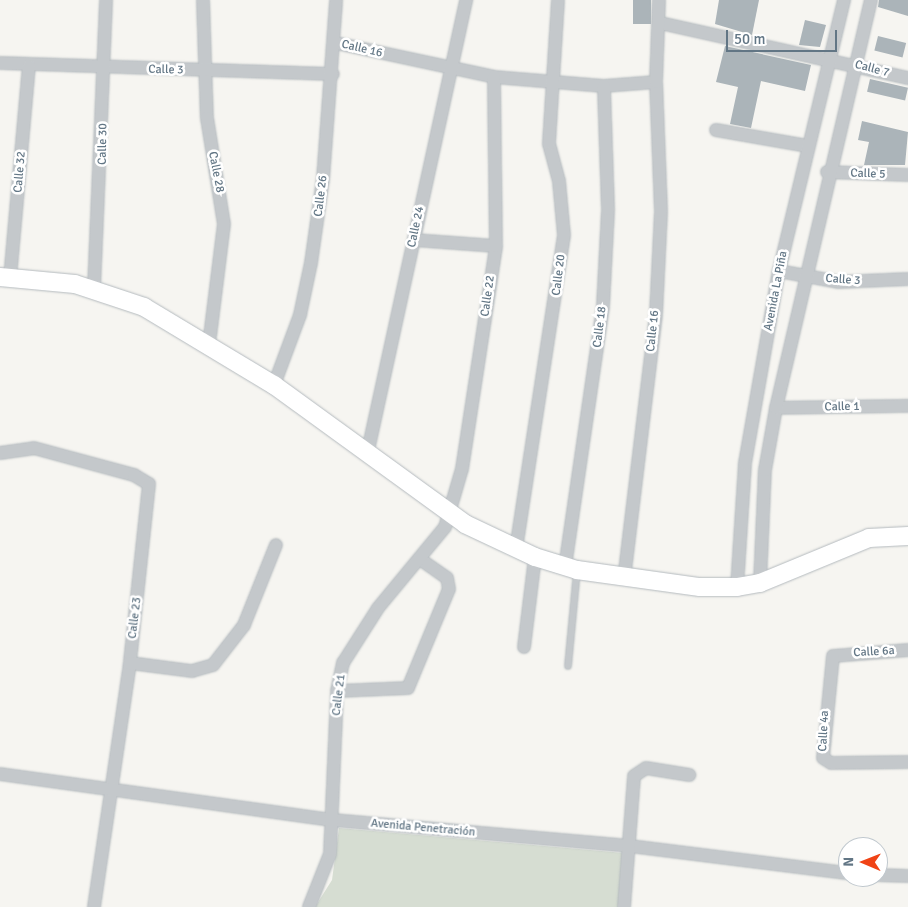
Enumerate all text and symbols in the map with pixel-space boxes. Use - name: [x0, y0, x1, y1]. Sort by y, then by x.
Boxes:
- scale bar: [728, 20, 839, 52]
- text: 50 m: [734, 30, 765, 48]
- street label: Calle 16: [340, 37, 384, 61]
- street label: Calle 7: [853, 57, 891, 81]
- street label: Calle 3: [148, 62, 184, 78]
- street label: Calle 30: [95, 123, 111, 165]
- street label: Calle 28: [205, 150, 227, 194]
- street label: Calle 32: [11, 151, 29, 193]
- street label: Calle 5: [850, 166, 886, 182]
- street label: Calle 26: [311, 174, 331, 218]
- street label: Calle 24: [405, 205, 427, 249]
- street label: Avenida La Piña: [761, 250, 791, 332]
- street label: Calle 20: [549, 253, 569, 297]
- street label: Calle 3: [825, 272, 861, 288]
- street label: Calle 22: [478, 274, 498, 318]
- street label: Calle 18: [590, 305, 610, 349]
- street label: Calle 16: [644, 310, 662, 352]
- street label: Calle 1: [824, 399, 860, 415]
- street label: Calle 23: [125, 596, 145, 640]
- street label: Calle 6a: [853, 644, 895, 660]
- street label: Calle 21: [329, 673, 349, 717]
- street label: Calle 4a: [816, 710, 832, 752]
- street label: Avenida Penetración: [370, 816, 476, 840]
- north arrow: [838, 837, 888, 887]
- text: N: [840, 857, 857, 867]

